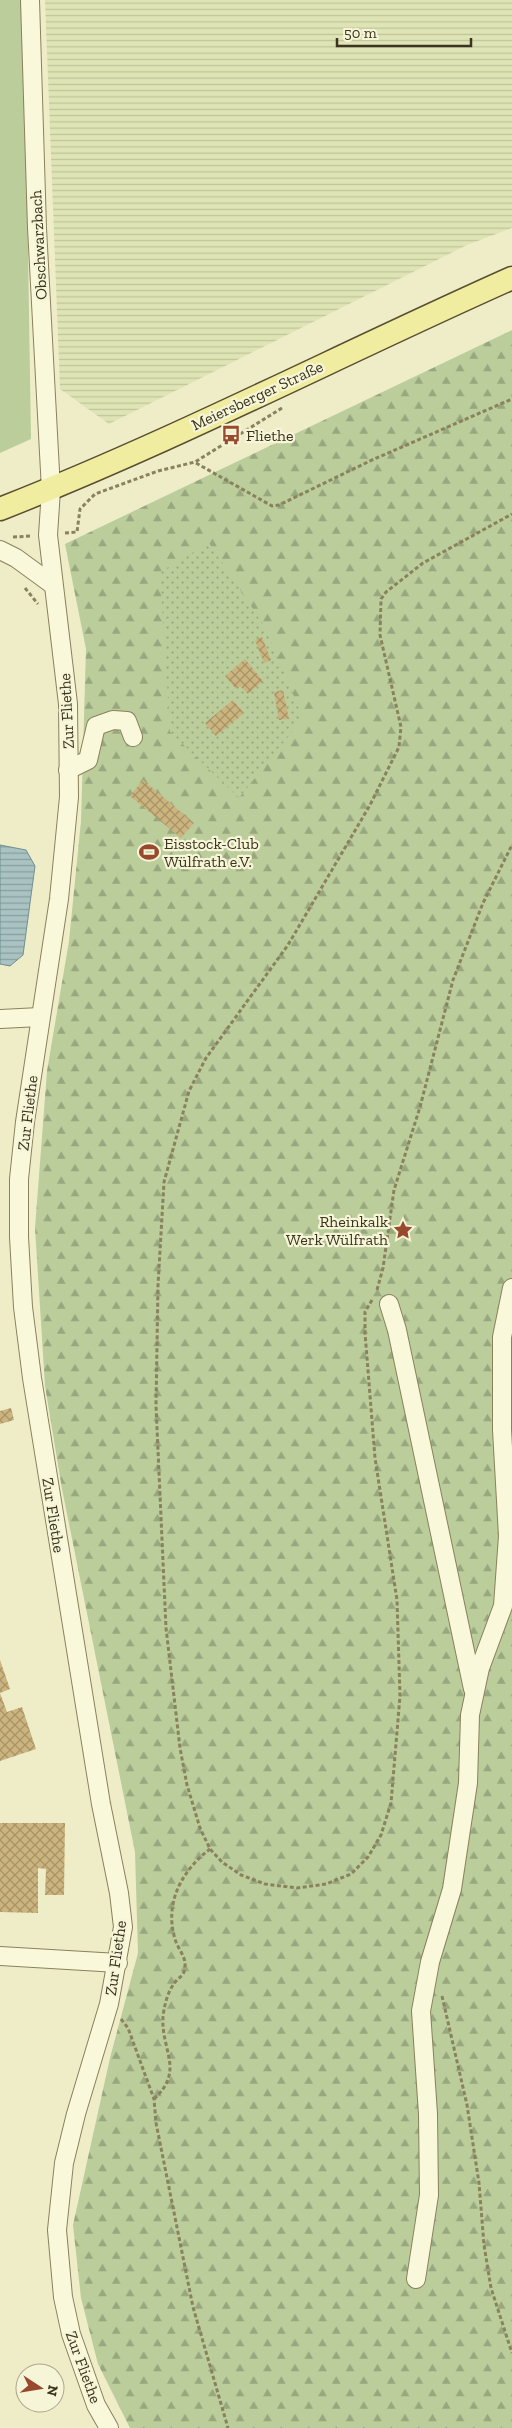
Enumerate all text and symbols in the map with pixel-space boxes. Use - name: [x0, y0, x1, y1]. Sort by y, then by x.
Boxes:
- scale bar: [337, 15, 471, 47]
- text: 50 m: [344, 24, 377, 42]
- street label: Obschwarzbach: [26, 190, 51, 300]
- street label: Meiersberger Straße: [188, 357, 326, 434]
- bus stop icon: Fliethe: [220, 424, 242, 446]
- place label: Fliethe: [246, 426, 294, 445]
- street label: Zur Fliethe: [55, 673, 78, 749]
- place label: Eisstock-Club Wülfrath e.V.: [164, 834, 259, 871]
- sports icon: Eisstock-Club Wülfrath e.V.: [138, 841, 160, 863]
- street label: Zur Fliethe: [13, 1074, 42, 1152]
- place label: Rheinkalk Werk Wülfrath: [286, 1212, 389, 1249]
- place icon: Rheinkalk Werk Wülfrath: [392, 1219, 414, 1241]
- street label: Zur Fliethe: [38, 1476, 69, 1554]
- street label: Zur Fliethe: [101, 1919, 130, 1997]
- street label: Zur Fliethe: [62, 2328, 105, 2406]
- north arrow: [15, 2363, 65, 2413]
- text: N: [43, 2384, 62, 2398]

